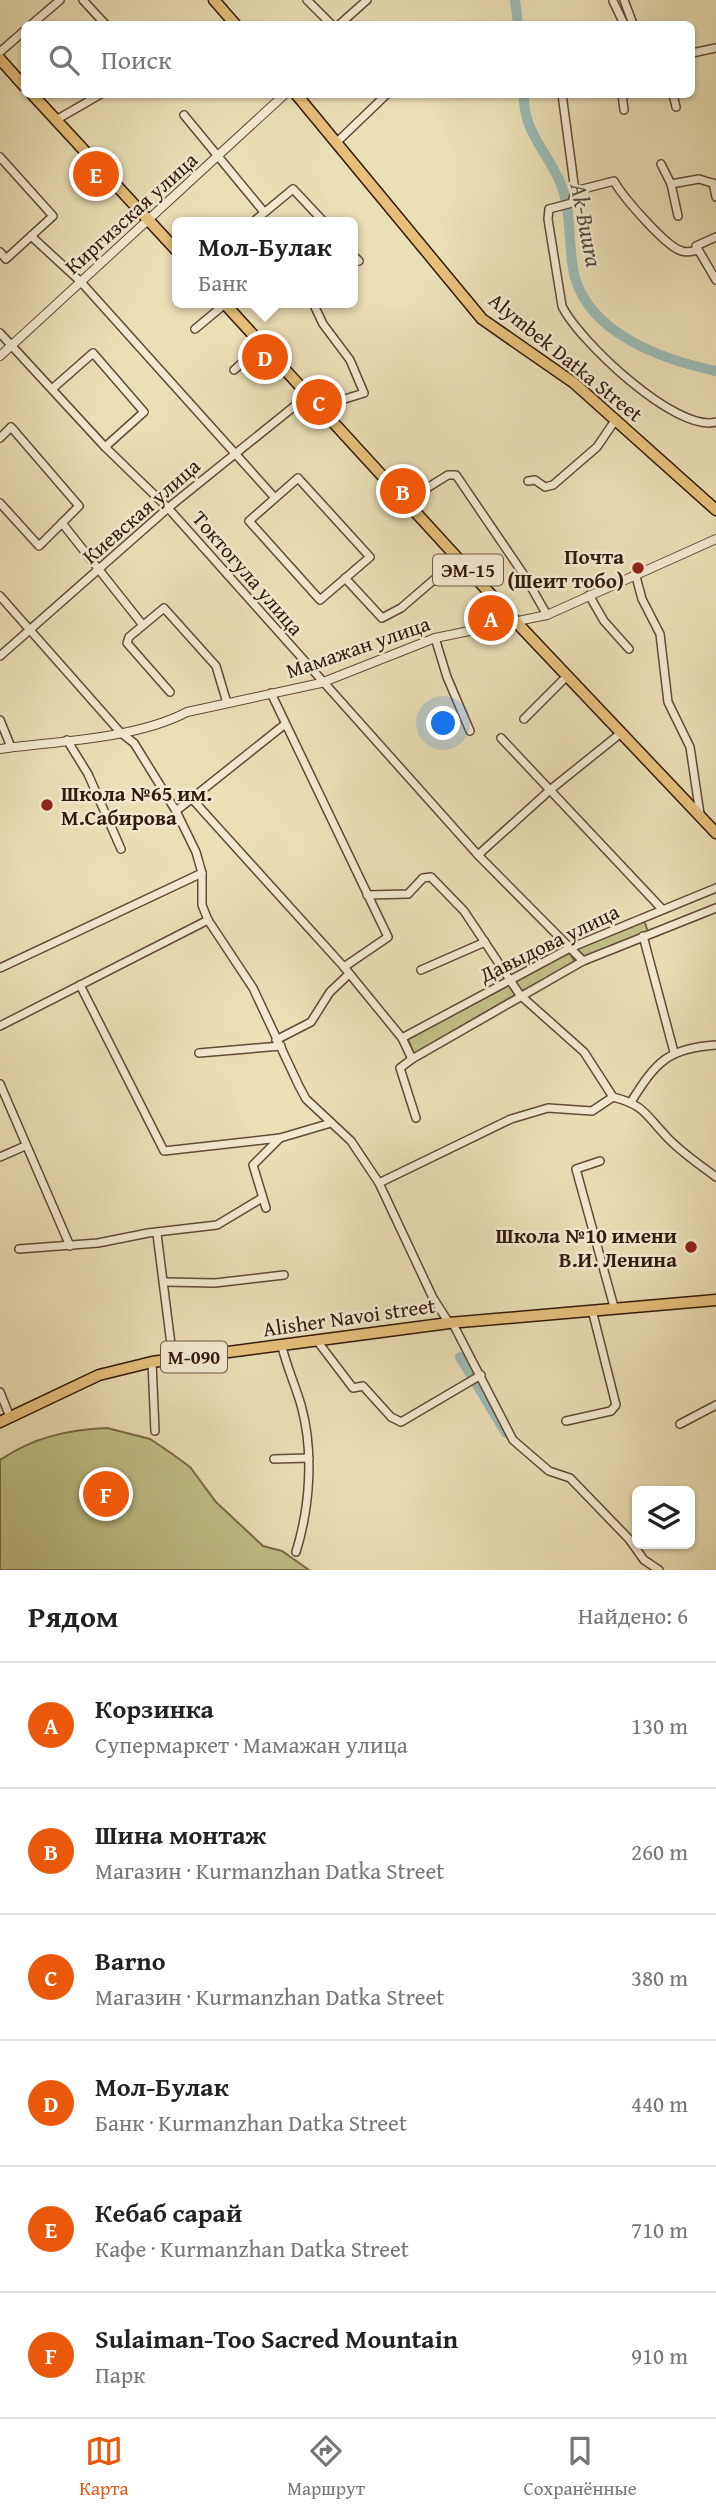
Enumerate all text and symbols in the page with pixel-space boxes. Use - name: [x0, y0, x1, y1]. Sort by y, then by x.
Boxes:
- search box: [21, 21, 695, 98]
- text: Поиск: [101, 40, 172, 79]
- icon: search: [45, 41, 83, 79]
- street label: Киргизская улица: [58, 145, 204, 281]
- pin: E: [73, 148, 119, 200]
- water label: Ak-Buura: [563, 179, 611, 270]
- popup: [172, 217, 358, 308]
- text: Мол-Булак: [198, 227, 332, 266]
- text: Банк: [198, 266, 248, 299]
- street label: Alymbek Datka Street: [482, 285, 650, 429]
- pin: D: [242, 331, 288, 383]
- pin: C: [296, 376, 342, 428]
- street label: Киевская улица: [75, 451, 207, 571]
- pin: B: [380, 465, 426, 517]
- street label: Токтогула улица: [185, 504, 311, 642]
- place label: Почта (Шеит тобо): [507, 541, 624, 596]
- road number: ЭМ-15: [433, 554, 503, 586]
- marker: Почта (Шеит тобо): [630, 560, 646, 576]
- pin: A: [468, 592, 514, 644]
- street label: Мамажан улица: [282, 608, 434, 686]
- your location: [426, 706, 460, 740]
- place label: Школа №65 им. М.Сабирова: [61, 778, 212, 833]
- marker: Школа №65 им. М.Сабирова: [39, 797, 55, 813]
- street label: Давыдова улица: [473, 896, 624, 991]
- place label: Школа №10 имени В.И. Ленина: [495, 1220, 677, 1275]
- marker: Школа №10 имени В.И. Ленина: [683, 1239, 699, 1255]
- street label: Alisher Navoi street: [261, 1289, 438, 1344]
- road number: М-090: [161, 1342, 227, 1372]
- pin: F: [83, 1468, 129, 1520]
- map controls: [632, 1486, 695, 1549]
- button: layers: [632, 1486, 695, 1549]
- text: Рядом: [28, 1594, 119, 1638]
- text: Найдено: 6: [578, 1599, 688, 1632]
- text: Корзинка: [95, 1689, 214, 1728]
- text: A: [44, 1709, 58, 1742]
- text: 130 m: [631, 1709, 688, 1742]
- text: Супермаркет · Мамажан улица: [95, 1728, 408, 1761]
- text: Шина монтаж: [95, 1815, 266, 1854]
- text: B: [44, 1835, 58, 1868]
- text: 260 m: [631, 1835, 688, 1868]
- text: Магазин · Kurmanzhan Datka Street: [95, 1854, 444, 1887]
- text: Barno: [95, 1941, 166, 1980]
- text: C: [44, 1961, 58, 1994]
- text: 380 m: [631, 1961, 688, 1994]
- text: Магазин · Kurmanzhan Datka Street: [95, 1980, 444, 2013]
- text: Мол-Булак: [95, 2067, 229, 2106]
- text: D: [44, 2087, 58, 2120]
- text: 440 m: [631, 2087, 688, 2120]
- text: Банк · Kurmanzhan Datka Street: [95, 2106, 407, 2139]
- text: Кебаб сарай: [95, 2193, 242, 2232]
- text: E: [45, 2213, 57, 2246]
- text: 710 m: [631, 2213, 688, 2246]
- text: Кафе · Kurmanzhan Datka Street: [95, 2232, 409, 2265]
- text: Sulaiman-Too Sacred Mountain: [95, 2319, 458, 2358]
- text: F: [45, 2339, 57, 2372]
- text: 910 m: [631, 2339, 688, 2372]
- text: Парк: [95, 2358, 145, 2391]
- tab: Карта: [79, 2432, 129, 2502]
- tab: Маршрут: [287, 2432, 365, 2502]
- tab: Сохранённые: [523, 2432, 637, 2502]

